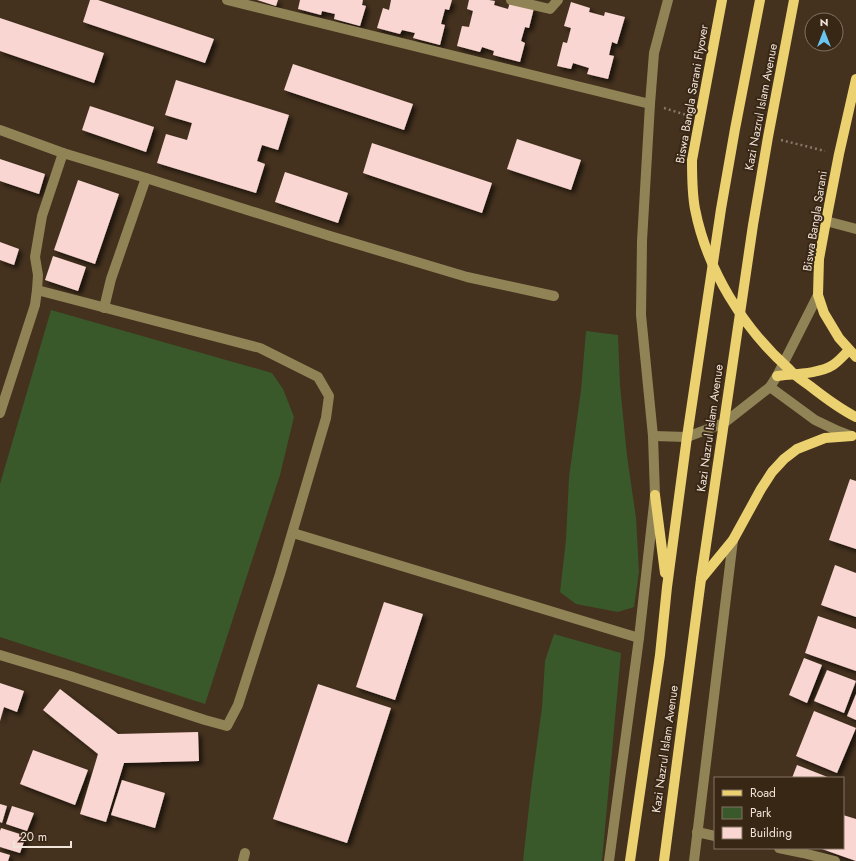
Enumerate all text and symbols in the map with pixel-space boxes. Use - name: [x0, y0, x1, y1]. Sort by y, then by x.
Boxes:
- north arrow: [804, 12, 844, 52]
- text: N: [820, 14, 828, 30]
- street label: Biswa Bangla Sarani Flyover: [671, 22, 713, 165]
- street label: Kazi Nazrul Islam Avenue: [740, 42, 782, 172]
- street label: Biswa Bangla Sarani: [798, 169, 832, 273]
- street label: Kazi Nazrul Islam Avenue: [692, 363, 728, 493]
- street label: Kazi Nazrul Islam Avenue: [647, 684, 683, 814]
- legend: [714, 777, 844, 849]
- text: Road: [750, 784, 776, 802]
- text: Park: [750, 804, 772, 822]
- scale bar: [14, 823, 71, 849]
- text: Building: [750, 824, 792, 842]
- text: 20 m: [20, 828, 47, 846]

